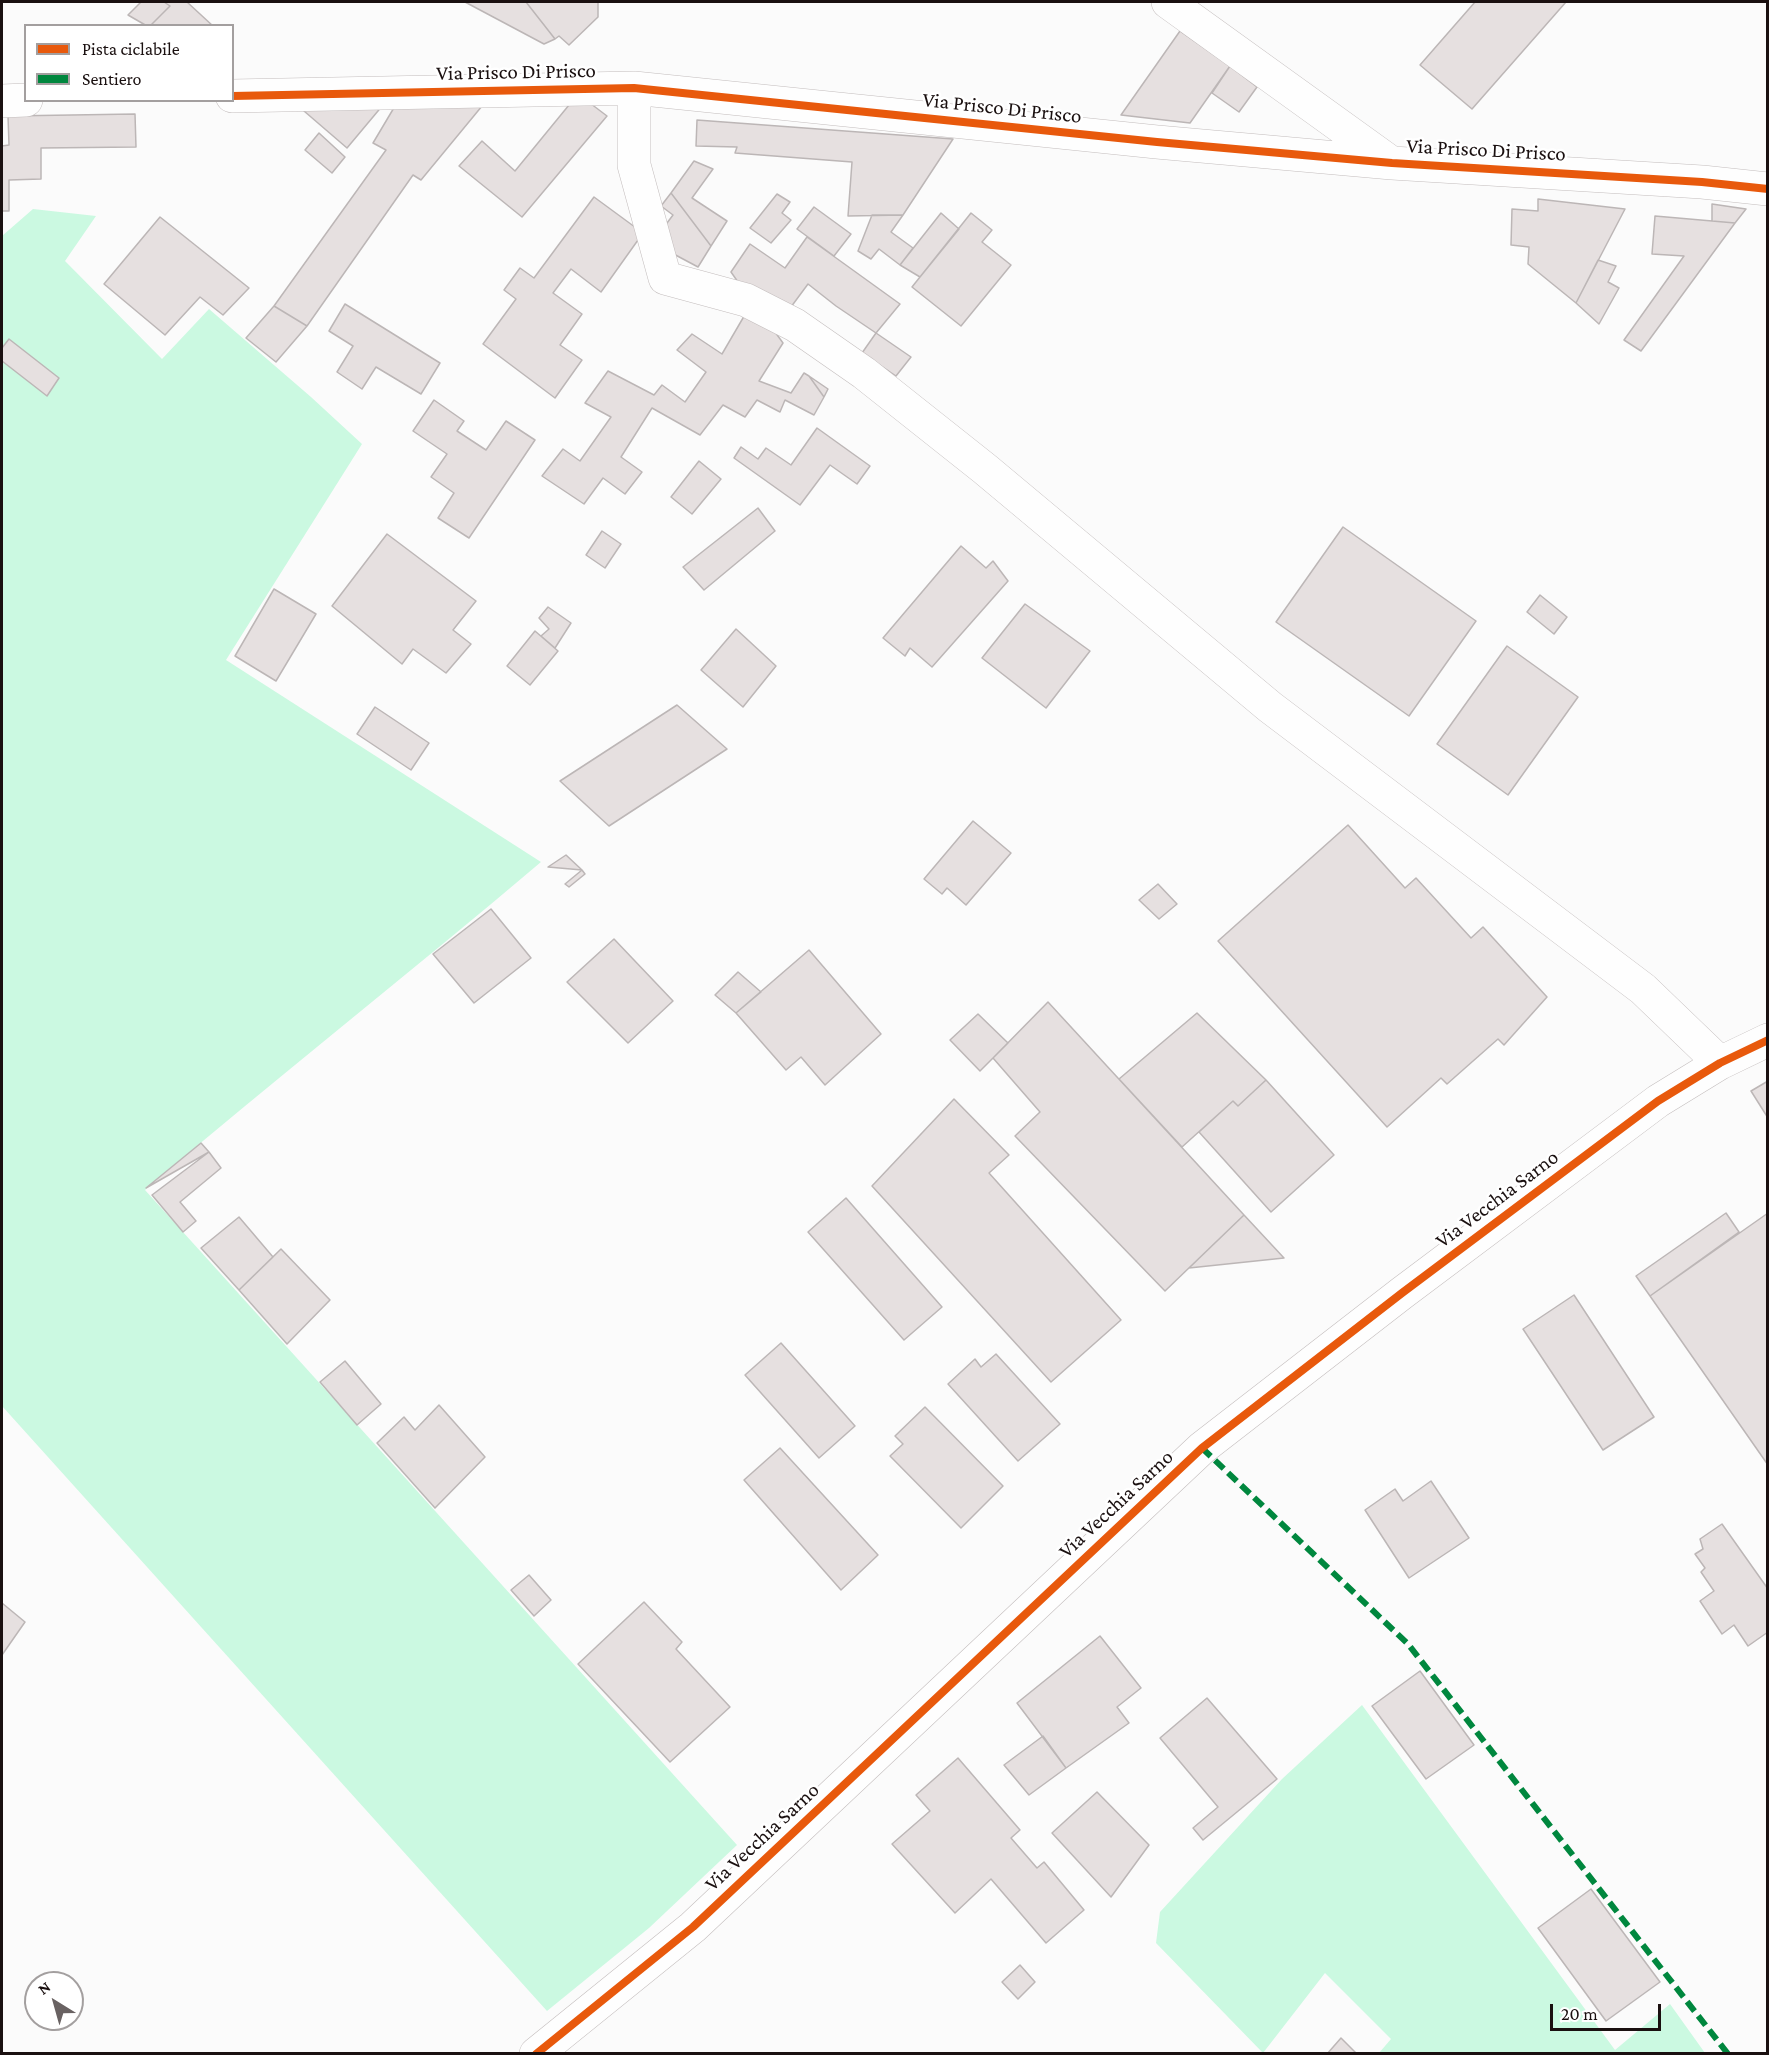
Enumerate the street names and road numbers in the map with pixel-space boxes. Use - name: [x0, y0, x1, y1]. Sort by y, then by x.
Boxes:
- street label: Via Prisco Di Prisco: [436, 58, 596, 86]
- street label: Via Prisco Di Prisco: [921, 87, 1083, 129]
- street label: Via Prisco Di Prisco: [1406, 133, 1566, 167]
- street label: Via Vecchia Sarno: [1431, 1145, 1563, 1253]
- street label: Via Vecchia Sarno: [1053, 1444, 1179, 1564]
- street label: Via Vecchia Sarno: [699, 1777, 825, 1897]

